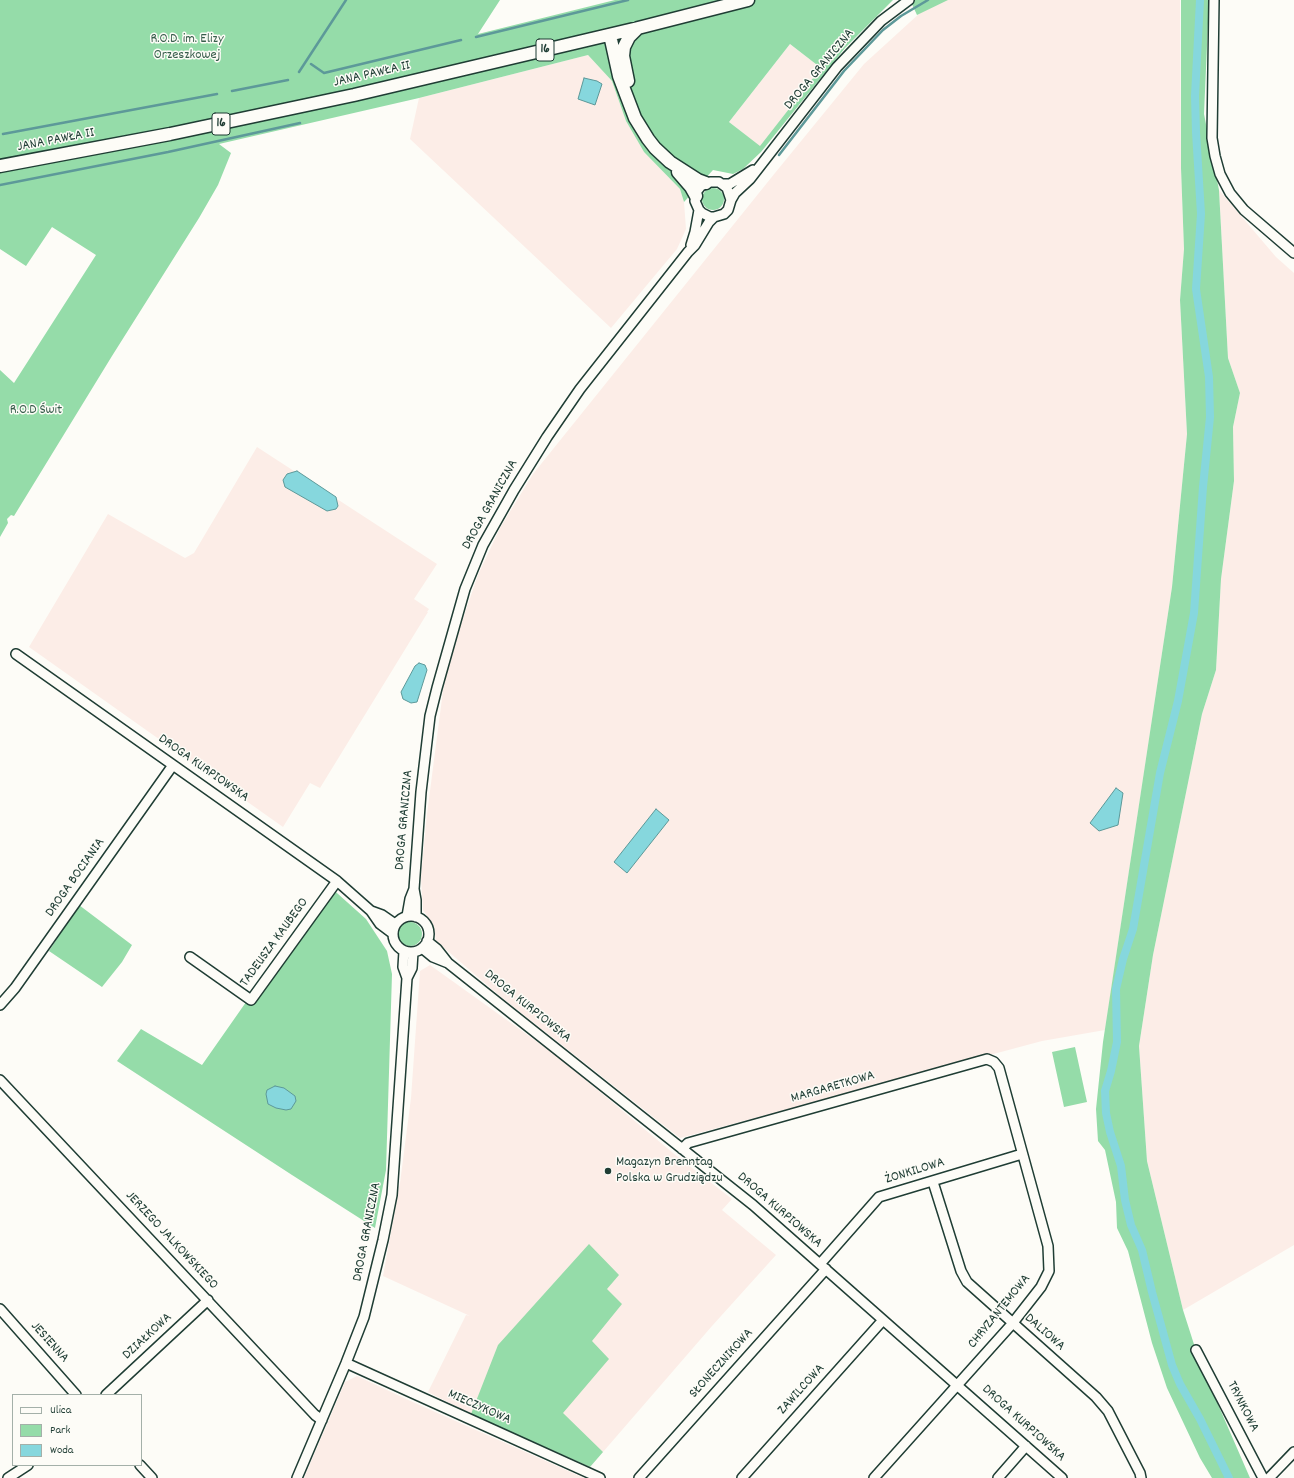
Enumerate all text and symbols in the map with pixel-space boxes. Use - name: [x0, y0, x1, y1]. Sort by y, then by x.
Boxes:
- street label: DROGA GRANICZNA: [781, 26, 859, 114]
- park label: R.O.D. im. Elizy Orzeszkowej: [150, 32, 224, 64]
- road number: 16: [536, 39, 554, 61]
- street label: JANA PAWŁA II: [332, 58, 412, 92]
- road number: 16: [212, 113, 230, 135]
- street label: JANA PAWŁA II: [16, 125, 96, 157]
- park label: R.O.D Świt: [10, 403, 62, 419]
- street label: DROGA GRANICZNA: [459, 457, 523, 553]
- street label: DROGA KURPIOWSKA: [154, 731, 252, 807]
- street label: DROGA GRANICZNA: [392, 769, 418, 871]
- street label: DROGA BOCIANIA: [43, 835, 109, 921]
- street label: TADEUSZA KAUBEGO: [237, 895, 313, 991]
- street label: DROGA KURPIOWSKA: [480, 967, 574, 1047]
- street label: MARGARETKOWA: [789, 1068, 877, 1108]
- place label: Magazyn Brenntag Polska w Grudziądzu: [616, 1155, 722, 1188]
- street label: ŻONKILOWA: [883, 1155, 947, 1189]
- marker: Magazyn Brenntag Polska w Grudziądzu: [603, 1166, 613, 1176]
- street label: DROGA KURPIOWSKA: [733, 1170, 825, 1252]
- street label: DROGA GRANICZNA: [350, 1181, 386, 1283]
- street label: JERZEGO JALKOWSKIEGO: [121, 1188, 221, 1294]
- street label: CHRYZANTEMOWA: [965, 1271, 1035, 1353]
- street label: DZIAŁKOWA: [120, 1310, 176, 1364]
- street label: DALIOWA: [1020, 1311, 1068, 1355]
- street label: JESIENNA: [26, 1319, 72, 1367]
- street label: SŁONECZNIKOWA: [686, 1326, 758, 1402]
- street label: ZAWILCOWA: [775, 1361, 829, 1419]
- street label: TRYNKOWA: [1222, 1379, 1262, 1435]
- street label: DROGA KURPIOWSKA: [978, 1382, 1068, 1466]
- street label: MIECZYKOWA: [445, 1387, 513, 1429]
- legend: [12, 1394, 142, 1466]
- text: Ulica: [50, 1402, 71, 1419]
- text: Park: [50, 1422, 70, 1439]
- text: Woda: [50, 1442, 73, 1459]

